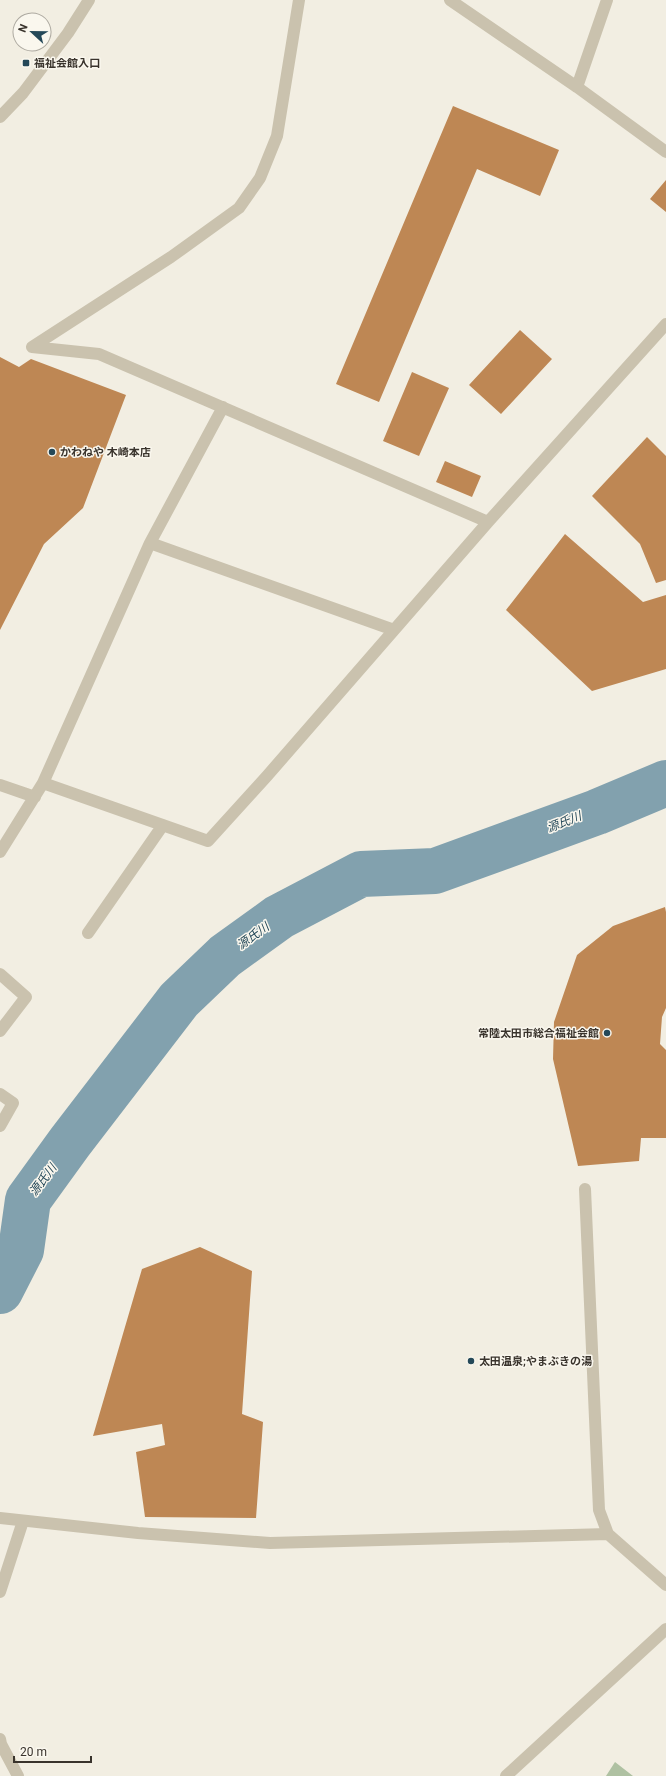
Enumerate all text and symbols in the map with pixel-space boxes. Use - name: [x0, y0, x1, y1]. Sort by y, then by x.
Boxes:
- north arrow: [12, 12, 52, 52]
- text: N: [16, 22, 31, 34]
- place label: 福祉会館入口: [34, 57, 100, 70]
- marker: 福祉会館入口: [21, 58, 31, 68]
- place label: かわねや 木崎本店: [60, 446, 151, 459]
- marker: かわねや 木崎本店: [47, 447, 57, 457]
- water label: 源氏川: [545, 808, 585, 835]
- water label: 源氏川: [234, 919, 273, 952]
- place label: 常陸太田市総合福祉会館: [478, 1027, 599, 1040]
- marker: 常陸太田市総合福祉会館: [602, 1028, 612, 1038]
- water label: 源氏川: [27, 1160, 61, 1199]
- place label: 太田温泉;やまぶきの湯: [479, 1355, 592, 1368]
- marker: 太田温泉;やまぶきの湯: [466, 1356, 476, 1366]
- scale bar: [14, 1738, 91, 1764]
- text: 20 m: [20, 1745, 47, 1759]

